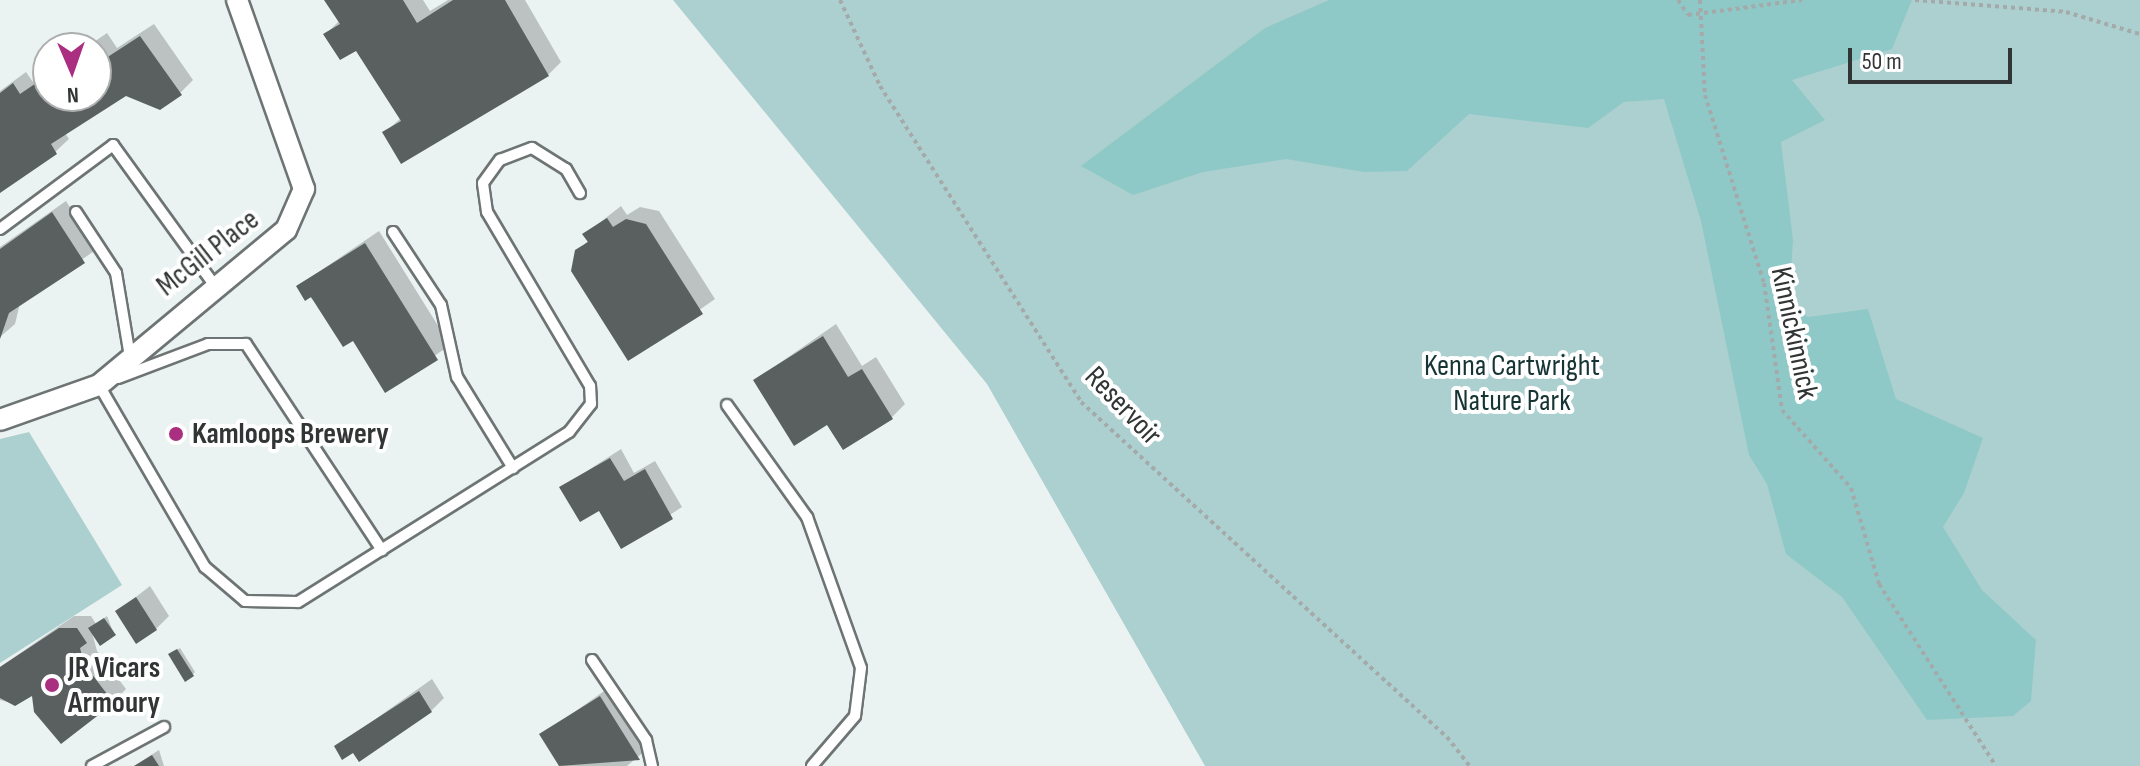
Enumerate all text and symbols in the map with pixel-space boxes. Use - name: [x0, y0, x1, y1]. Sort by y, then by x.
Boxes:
- north arrow: [32, 32, 112, 112]
- scale bar: [1852, 32, 2016, 82]
- text: 50 m: [1862, 47, 1902, 76]
- text: N: [66, 81, 79, 108]
- street label: McGill Place: [150, 202, 266, 304]
- street label: Kinnickinnick: [1762, 264, 1826, 402]
- park label: Kenna Cartwright Nature Park: [1424, 348, 1600, 418]
- street label: Reservoir: [1077, 359, 1169, 453]
- place label: Kamloops Brewery: [192, 416, 389, 452]
- marker: Kamloops Brewery: [167, 425, 185, 443]
- place label: JR Vicars Armoury: [68, 650, 160, 720]
- marker: JR Vicars Armoury: [43, 676, 61, 694]

